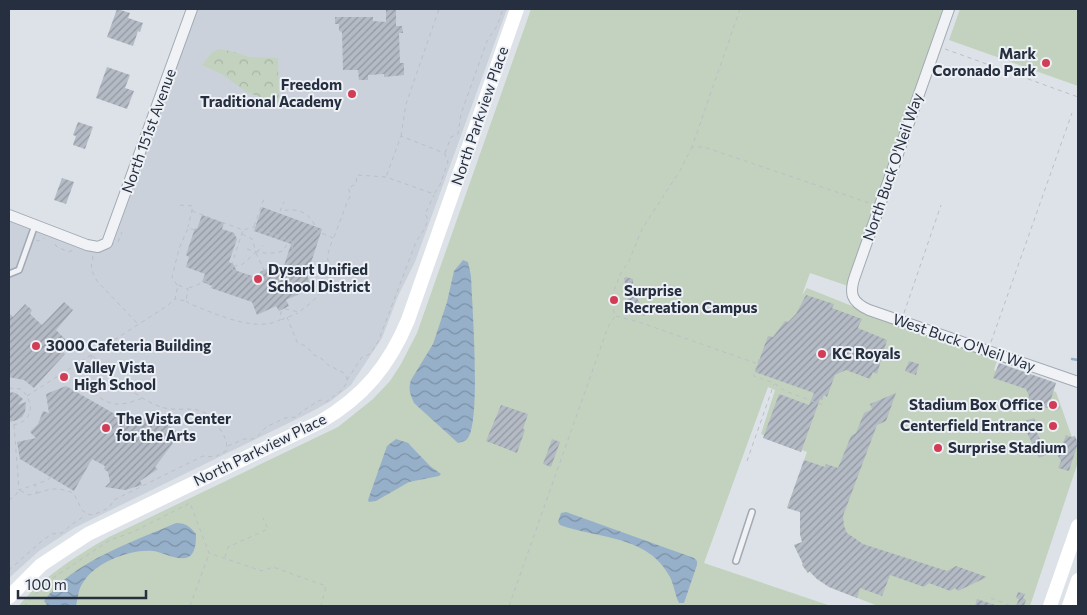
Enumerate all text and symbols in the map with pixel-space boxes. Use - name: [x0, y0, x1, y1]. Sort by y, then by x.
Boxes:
- street label: North Parkview Place: [447, 44, 511, 188]
- place label: Mark Coronado Park: [932, 44, 1036, 79]
- marker: Mark Coronado Park: [1040, 57, 1052, 69]
- street label: North 151st Avenue: [117, 66, 179, 195]
- place label: Freedom Traditional Academy: [200, 75, 343, 110]
- marker: Freedom Traditional Academy: [346, 88, 358, 100]
- street label: North Buck O'Neil Way: [858, 90, 926, 243]
- place label: Dysart Unified School District: [268, 260, 370, 295]
- marker: Dysart Unified School District: [252, 273, 264, 285]
- place label: Surprise Recreation Campus: [624, 281, 757, 316]
- marker: Surprise Recreation Campus: [608, 294, 620, 306]
- street label: West Buck O'Neil Way: [891, 309, 1038, 375]
- place label: 3000 Cafeteria Building: [46, 336, 211, 354]
- marker: 3000 Cafeteria Building: [30, 340, 42, 352]
- place label: KC Royals: [832, 344, 901, 362]
- marker: KC Royals: [816, 348, 828, 360]
- place label: Valley Vista High School: [74, 358, 156, 393]
- marker: Valley Vista High School: [58, 371, 70, 383]
- place label: Stadium Box Office: [909, 395, 1043, 413]
- marker: Stadium Box Office: [1047, 399, 1059, 411]
- place label: The Vista Center for the Arts: [116, 409, 231, 444]
- street label: North Parkview Place: [190, 409, 329, 489]
- place label: Centerfield Entrance: [900, 416, 1043, 434]
- marker: Centerfield Entrance: [1047, 420, 1059, 432]
- marker: The Vista Center for the Arts: [100, 422, 112, 434]
- place label: Surprise Stadium: [948, 438, 1066, 456]
- marker: Surprise Stadium: [932, 442, 944, 454]
- scale bar: [18, 568, 145, 600]
- text: 100 m: [25, 575, 67, 593]

